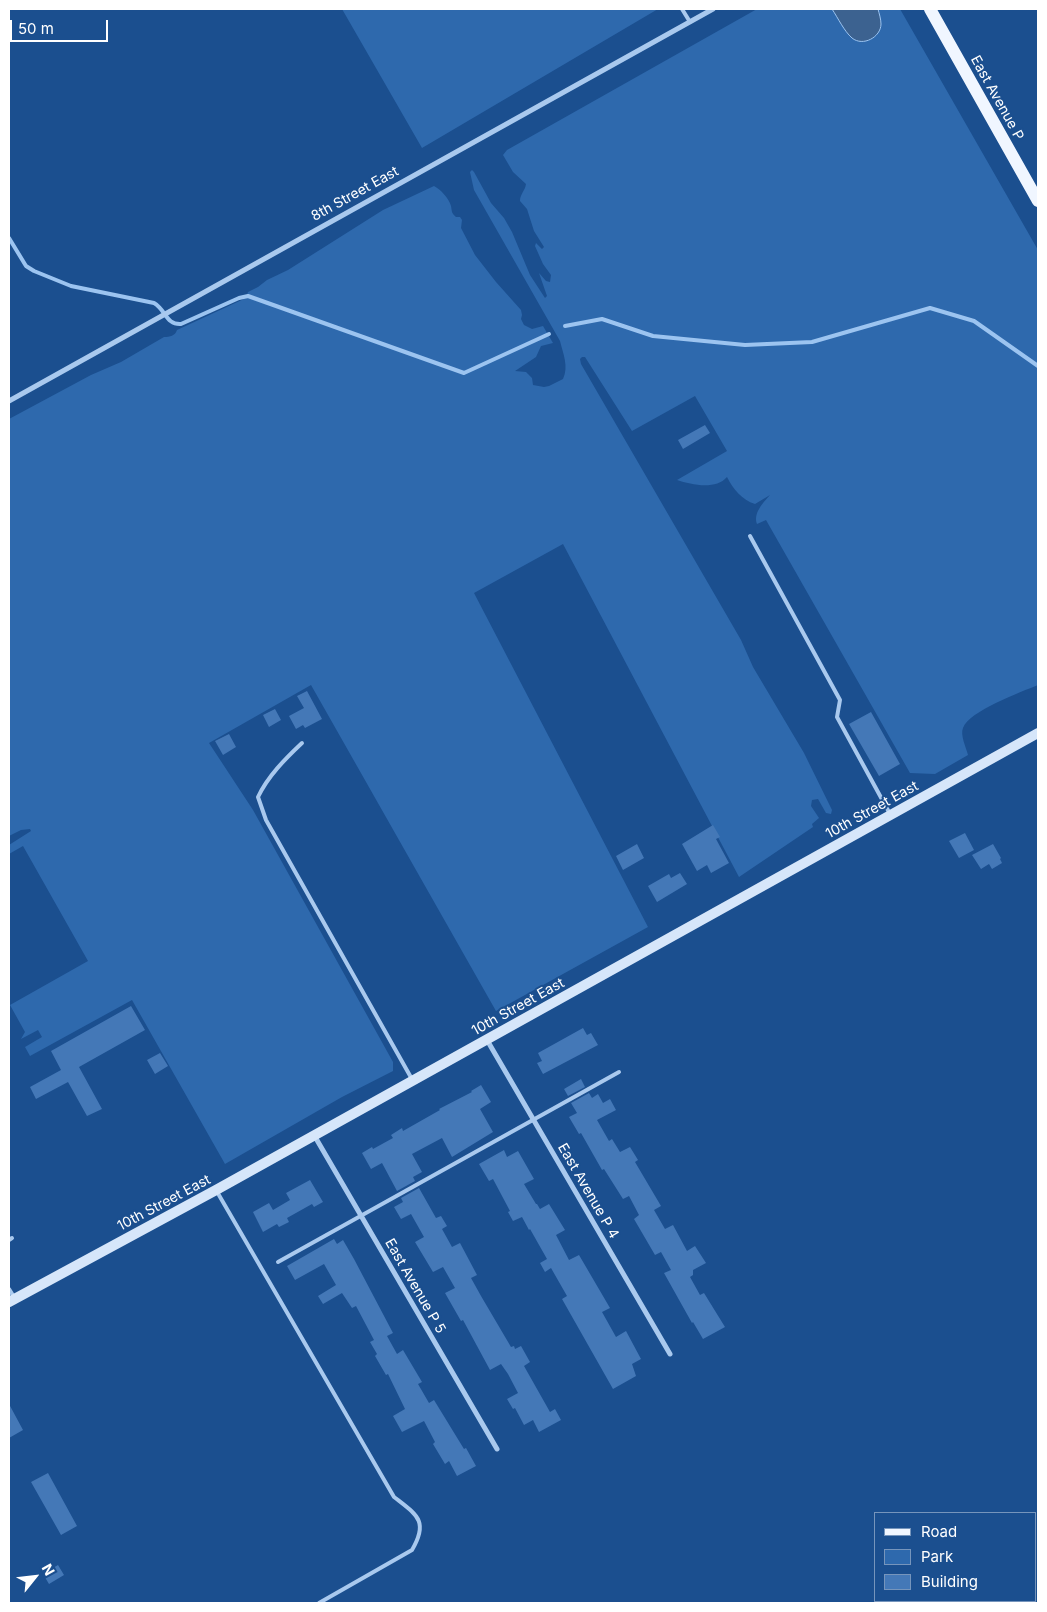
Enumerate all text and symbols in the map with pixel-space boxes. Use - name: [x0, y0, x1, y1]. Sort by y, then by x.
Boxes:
- scale bar: [12, 10, 110, 42]
- text: 50 m: [18, 19, 54, 38]
- street label: East Avenue P: [967, 53, 1027, 143]
- street label: 8th Street East: [308, 163, 402, 225]
- street label: 10th Street East: [823, 778, 921, 842]
- street label: 10th Street East: [469, 975, 567, 1039]
- street label: East Avenue P 4: [554, 1140, 622, 1242]
- street label: 10th Street East: [114, 1171, 214, 1235]
- street label: East Avenue P 5: [381, 1236, 449, 1336]
- legend: [874, 1512, 1037, 1602]
- text: Road: [921, 1522, 957, 1541]
- text: Park: [921, 1547, 953, 1566]
- north arrow: [10, 1552, 60, 1602]
- text: N: [39, 1561, 59, 1578]
- text: Building: [921, 1572, 978, 1591]

